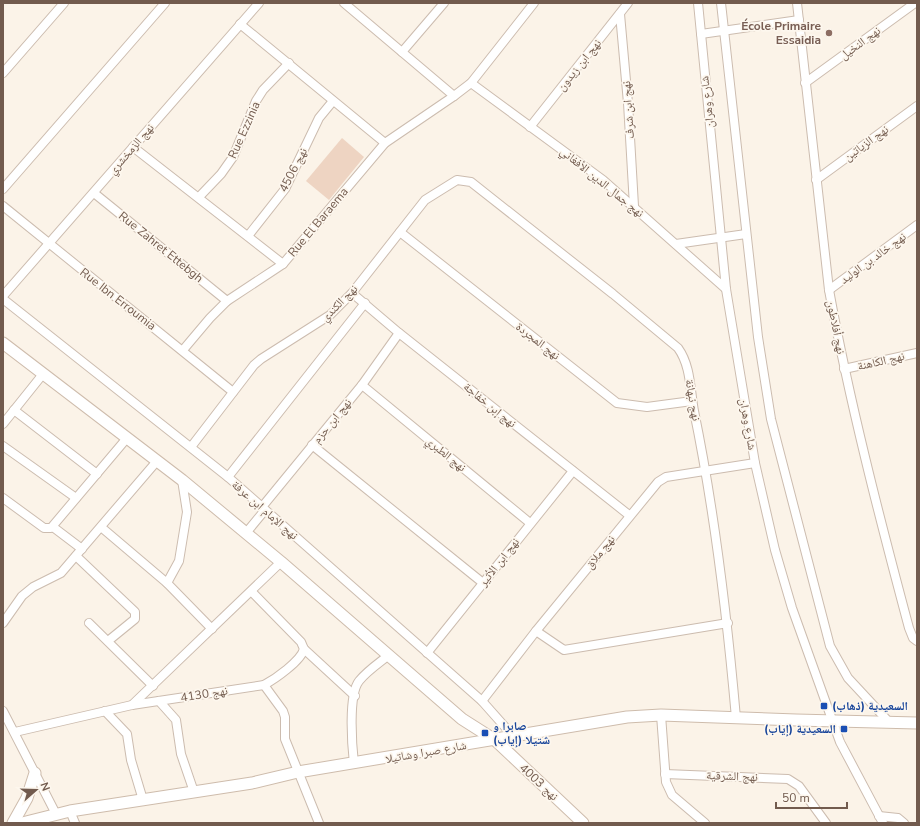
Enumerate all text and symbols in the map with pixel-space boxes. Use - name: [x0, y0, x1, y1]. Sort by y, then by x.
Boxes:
- place label: École Primaire Essaidia: [741, 18, 821, 48]
- street label: نهج النخيل: [836, 23, 884, 63]
- marker: École Primaire Essaidia: [824, 28, 834, 38]
- street label: نهج ابن زيدون: [553, 36, 605, 94]
- street label: شارع وهران: [696, 75, 718, 129]
- street label: نهج ابن شرف: [618, 80, 638, 140]
- street label: Rue Ezzinia: [224, 99, 264, 161]
- street label: نهج الزمخشري: [104, 120, 159, 179]
- street label: نهج الزياتين: [840, 121, 892, 165]
- street label: نهج جمال الدين الأفغاني: [555, 143, 647, 222]
- street label: نهج 4506: [275, 145, 311, 195]
- street label: Rue El Baraema: [284, 184, 352, 260]
- street label: Rue Zahret Ettebgh: [115, 208, 207, 286]
- street label: نهج خالد بن الوليد: [837, 229, 909, 287]
- street label: Rue Ibn Erroumia: [77, 264, 159, 334]
- street label: نهج الكندي: [317, 281, 363, 327]
- street label: نهج أفلاطون: [823, 299, 849, 355]
- street label: نهج المجردة: [513, 319, 563, 363]
- street label: نهج الكاهنة: [856, 348, 906, 374]
- street label: نهج نبهانة: [681, 378, 705, 422]
- street label: نهج إبن خفاجة: [460, 379, 520, 431]
- street label: نهج ابن حزم: [309, 395, 355, 447]
- street label: شارع وهران: [736, 397, 760, 451]
- street label: نهج الطبري: [421, 433, 470, 477]
- street label: نهج الإمام ابن عرفة: [228, 477, 302, 543]
- street label: نهج ملاق: [581, 532, 619, 572]
- street label: نهج ابن الأثير: [474, 534, 523, 590]
- street label: نهج 4130: [179, 682, 229, 706]
- place label: السعيدية (ذهاب): [832, 698, 908, 714]
- marker: السعيدية (ذهاب): [819, 701, 829, 711]
- place label: صابرا و شتيلا (إياب): [493, 718, 550, 748]
- place label: السعيدية (إياب): [764, 721, 836, 737]
- marker: السعيدية (إياب): [839, 724, 849, 734]
- marker: صابرا و شتيلا (إياب): [480, 728, 490, 738]
- street label: شارع صبرا وشاتيلا: [384, 737, 468, 767]
- street label: نهج 4003: [516, 760, 562, 804]
- street label: نهج الشرقية: [706, 767, 758, 785]
- north arrow: [16, 770, 56, 810]
- text: N: [36, 780, 53, 793]
- scale bar: [776, 784, 847, 810]
- text: 50 m: [782, 790, 810, 806]

